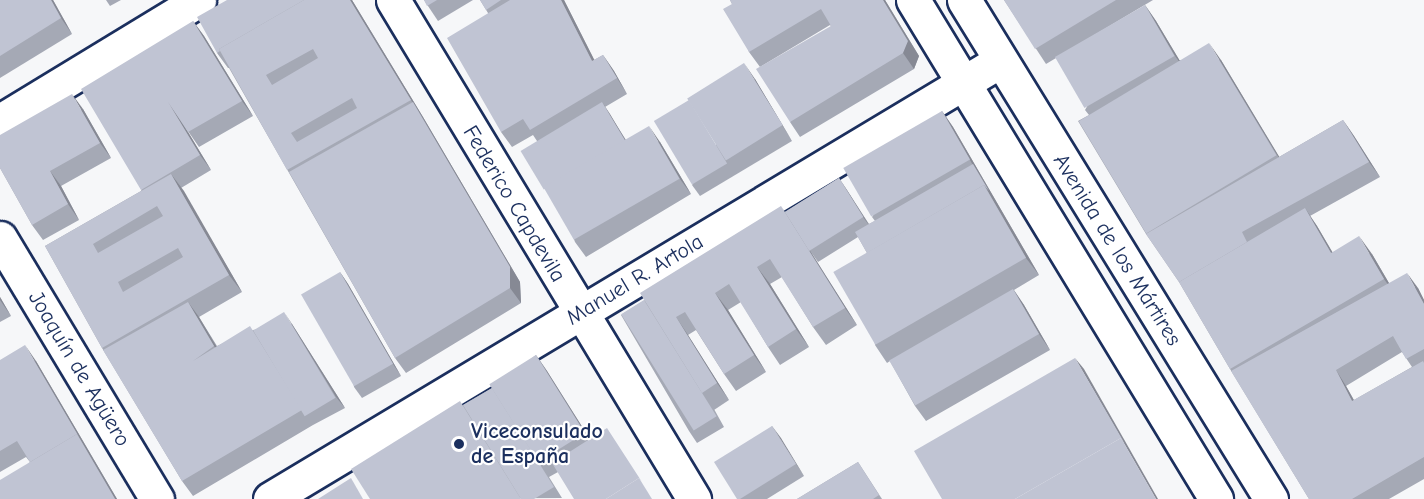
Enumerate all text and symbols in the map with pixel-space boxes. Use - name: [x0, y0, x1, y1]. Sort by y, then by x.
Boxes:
- street label: Federico Capdevila: [457, 121, 571, 287]
- street label: Avenida de los Mártires: [1047, 149, 1187, 351]
- street label: Manuel R. Artola: [562, 229, 708, 331]
- street label: Joaquín de Agüero: [22, 286, 136, 452]
- place label: Viceconsulado de España: [471, 418, 603, 470]
- marker: Viceconsulado de España: [452, 437, 466, 451]

